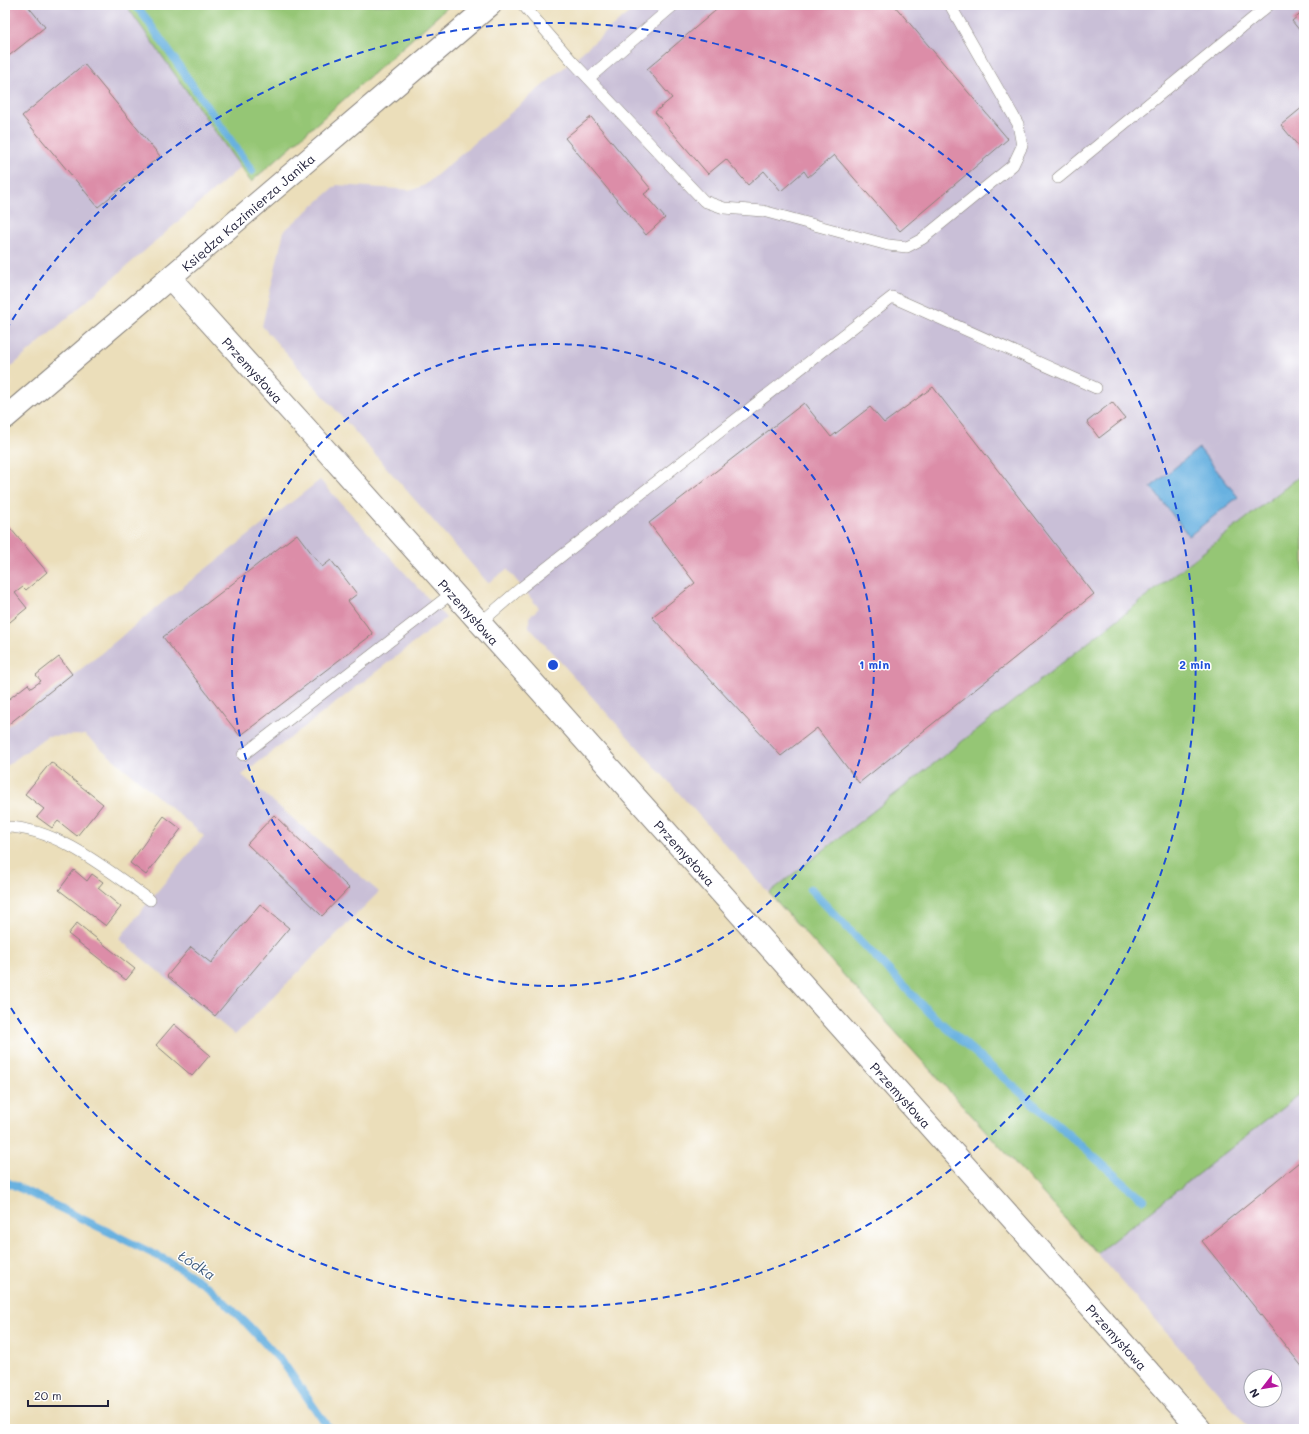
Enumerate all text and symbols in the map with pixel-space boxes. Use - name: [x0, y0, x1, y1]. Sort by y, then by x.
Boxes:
- street label: Księdza Kazimierza Janika: [178, 149, 318, 275]
- street label: Przemysłowa: [219, 333, 287, 407]
- street label: Przemysłowa: [435, 575, 503, 649]
- text: 1 min: [859, 656, 889, 672]
- text: 2 min: [1179, 656, 1211, 672]
- centre of rings: [546, 658, 560, 672]
- street label: Przemysłowa: [651, 816, 719, 890]
- street label: Przemysłowa: [867, 1058, 935, 1132]
- water label: Łódka: [175, 1246, 219, 1284]
- street label: Przemysłowa: [1083, 1300, 1151, 1374]
- north arrow: [1243, 1368, 1283, 1408]
- scale bar: [28, 1382, 108, 1408]
- text: N: [1245, 1386, 1263, 1401]
- text: 20 m: [34, 1387, 62, 1403]

